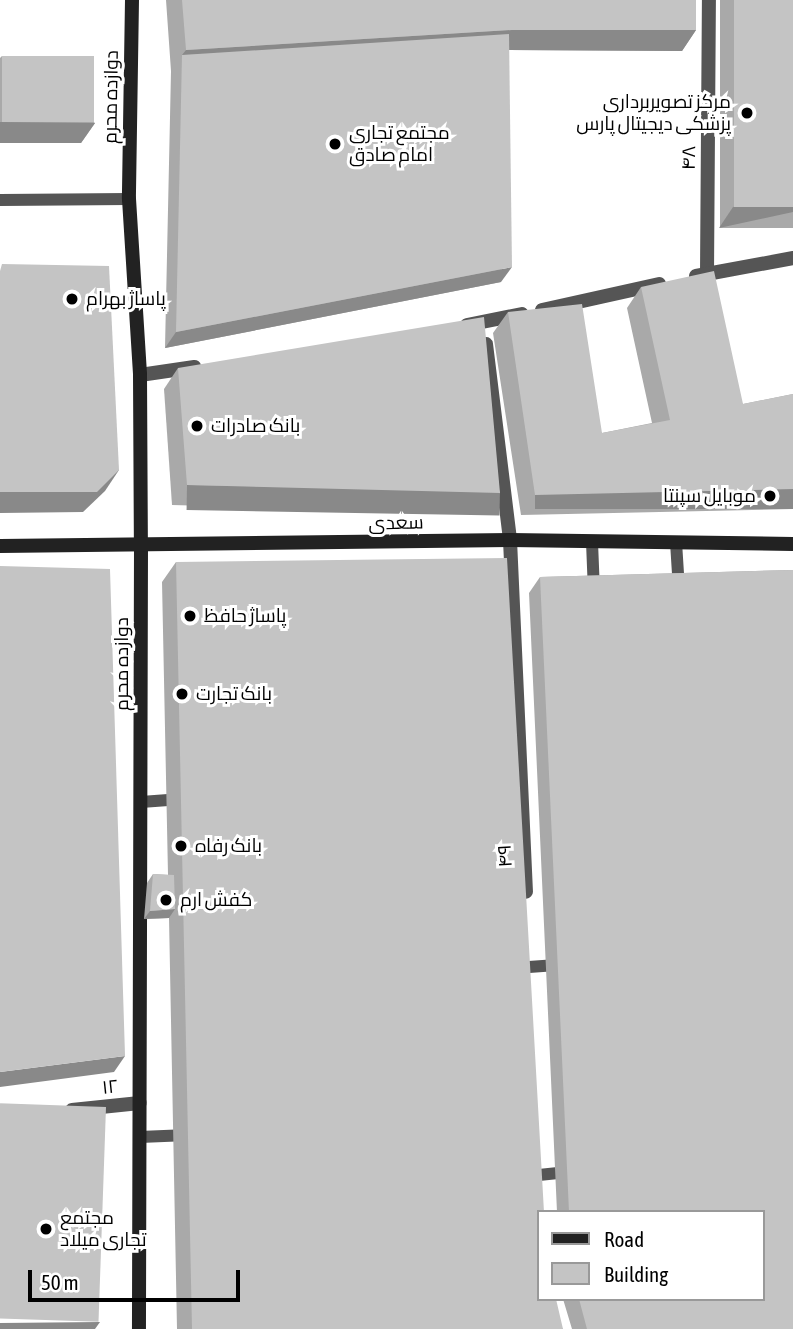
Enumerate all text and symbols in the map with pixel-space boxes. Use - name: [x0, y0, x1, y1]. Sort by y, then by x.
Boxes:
- street label: دوازده محرم: [99, 50, 123, 144]
- place label: مرکز تصویربرداری پزشکی دیجیتال پارس: [576, 91, 731, 135]
- marker: مرکز تصویربرداری پزشکی دیجیتال پارس: [737, 103, 757, 123]
- place label: مجتمع تجاری امام صادق: [349, 122, 450, 166]
- marker: مجتمع تجاری امام صادق: [327, 136, 343, 152]
- street label: ۴۸: [677, 146, 701, 170]
- place label: پاساژ بهرام: [86, 288, 166, 310]
- marker: پاساژ بهرام: [64, 291, 80, 307]
- place label: بانک صادرات: [211, 415, 300, 437]
- marker: بانک صادرات: [189, 418, 205, 434]
- place label: موبایل سپنتا: [663, 485, 756, 507]
- marker: موبایل سپنتا: [762, 488, 778, 504]
- street label: سعدی: [368, 511, 424, 535]
- place label: پاساژ حافظ: [204, 605, 286, 627]
- marker: پاساژ حافظ: [182, 608, 198, 624]
- street label: دوازده محرم: [111, 617, 133, 711]
- place label: بانک تجارت: [196, 683, 272, 705]
- marker: بانک تجارت: [174, 686, 190, 702]
- place label: بانک رفاه: [195, 835, 262, 857]
- marker: بانک رفاه: [173, 838, 189, 854]
- street label: ۴۹: [493, 844, 517, 868]
- place label: کفش ارم: [180, 889, 252, 911]
- marker: کفش ارم: [158, 892, 174, 908]
- street label: ۱۲: [101, 1075, 119, 1099]
- place label: مجتمع تجاری میلاد: [60, 1207, 146, 1251]
- legend: [538, 1210, 765, 1301]
- marker: مجتمع تجاری میلاد: [38, 1221, 54, 1237]
- text: Road: [604, 1227, 644, 1251]
- scale bar: [32, 1256, 243, 1300]
- text: Building: [604, 1262, 668, 1286]
- text: 50 m: [41, 1270, 79, 1294]

